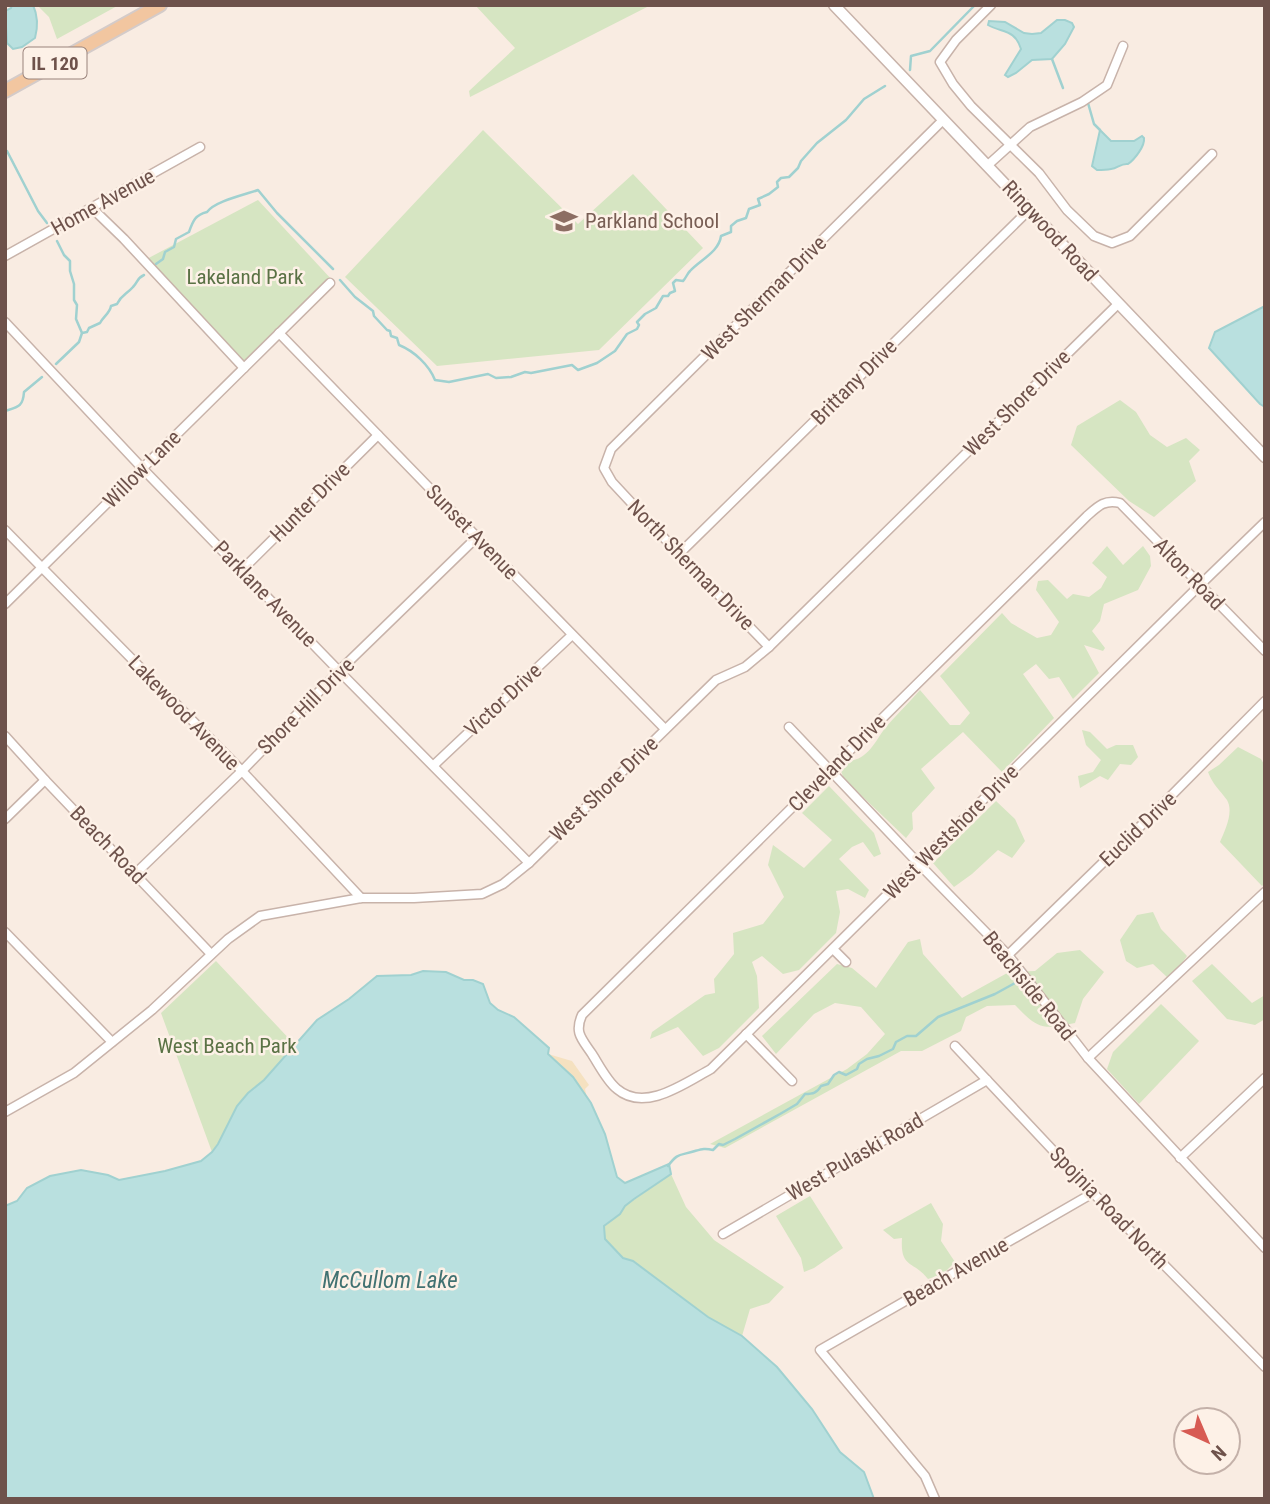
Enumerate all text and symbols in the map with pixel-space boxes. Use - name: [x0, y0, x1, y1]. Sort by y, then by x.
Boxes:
- road number: IL 120: [23, 48, 86, 78]
- street label: Home Avenue: [47, 164, 159, 240]
- street label: Ringwood Road: [997, 176, 1103, 286]
- school or university icon: Parkland School: [549, 206, 579, 236]
- place label: Parkland School: [585, 209, 719, 233]
- street label: West Sherman Drive: [697, 231, 831, 365]
- park label: Lakeland Park: [187, 265, 304, 289]
- street label: Brittany Drive: [806, 334, 902, 430]
- street label: West Shore Drive: [959, 345, 1075, 461]
- street label: Willow Lane: [98, 425, 186, 513]
- street label: Hunter Drive: [265, 457, 355, 547]
- street label: Sunset Avenue: [421, 480, 523, 584]
- street label: North Sherman Drive: [623, 495, 759, 635]
- street label: Alton Road: [1149, 533, 1229, 615]
- street label: Parklane Avenue: [209, 536, 322, 652]
- street label: Lakewood Avenue: [123, 651, 245, 775]
- street label: Shore Hill Drive: [253, 653, 359, 759]
- street label: Victor Drive: [460, 658, 546, 742]
- street label: Cleveland Drive: [784, 709, 891, 816]
- street label: West Shore Drive: [545, 731, 663, 846]
- street label: West Westshore Drive: [879, 760, 1023, 904]
- street label: Euclid Drive: [1095, 787, 1181, 871]
- street label: Beach Road: [65, 801, 151, 889]
- street label: Beachside Road: [978, 927, 1080, 1045]
- park label: West Beach Park: [157, 1034, 297, 1058]
- street label: West Pulaski Road: [782, 1108, 928, 1206]
- street label: Spojnia Road North: [1045, 1142, 1173, 1274]
- street label: Beach Avenue: [900, 1232, 1013, 1312]
- water label: McCullom Lake: [322, 1267, 458, 1294]
- north arrow: [1172, 1406, 1242, 1476]
- text: N: [1206, 1441, 1231, 1465]

